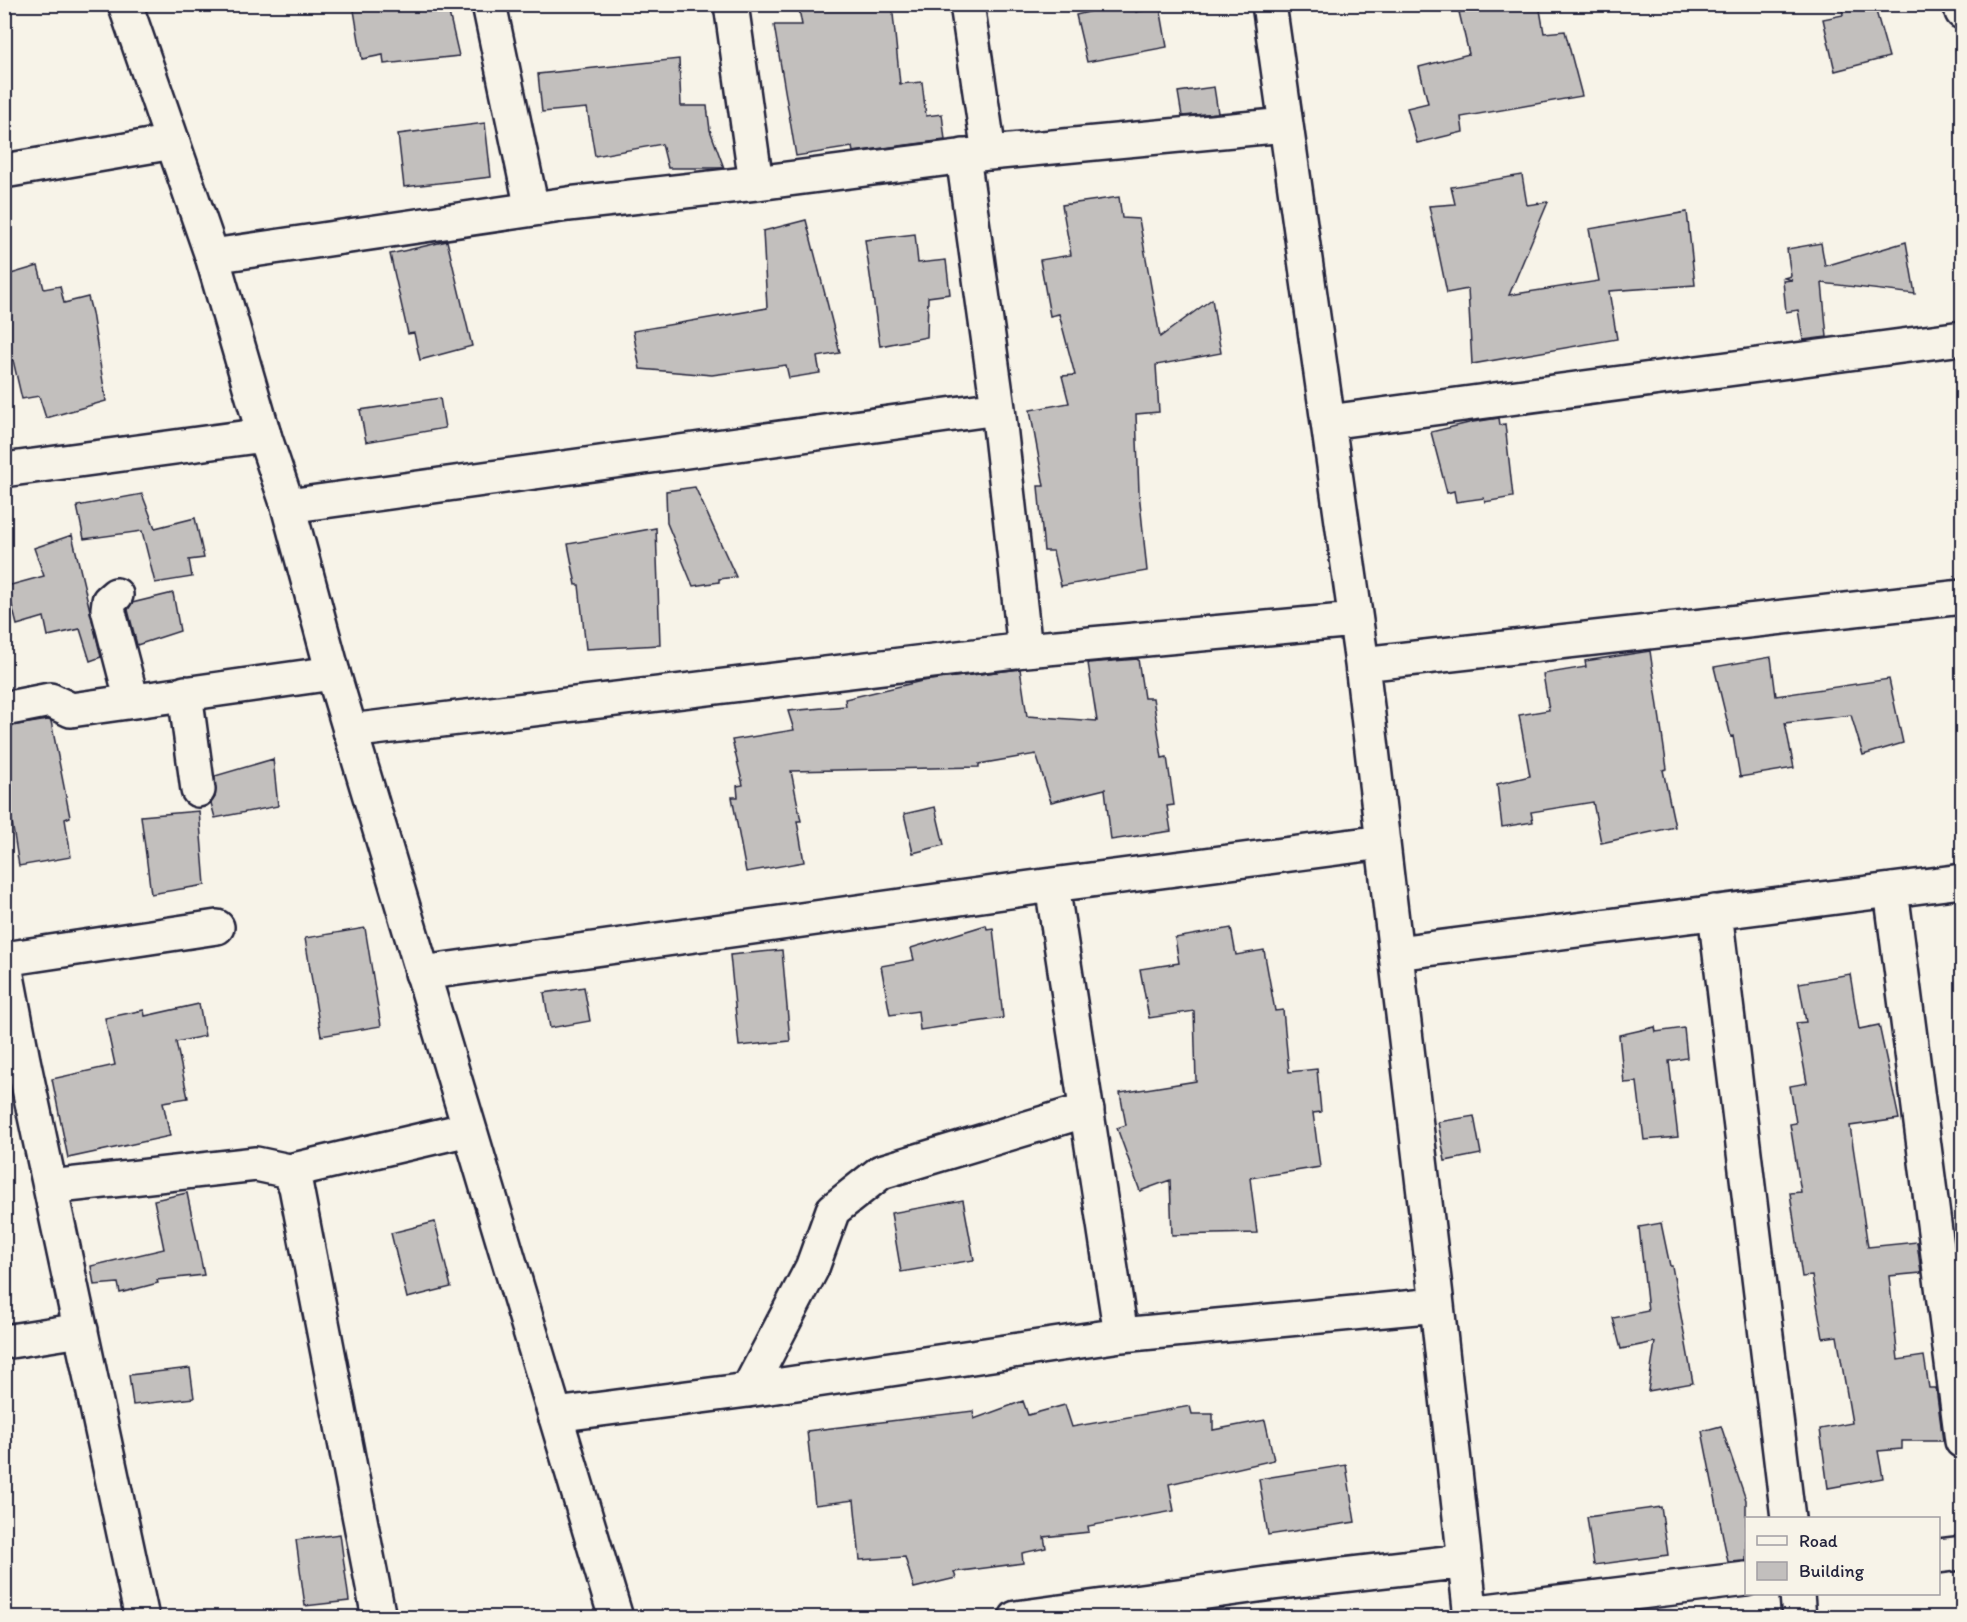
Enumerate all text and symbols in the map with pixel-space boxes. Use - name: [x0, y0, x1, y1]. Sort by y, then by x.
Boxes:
- legend: [1745, 1517, 1940, 1595]
- text: Road: [1799, 1530, 1838, 1552]
- text: Building: [1799, 1560, 1865, 1582]

